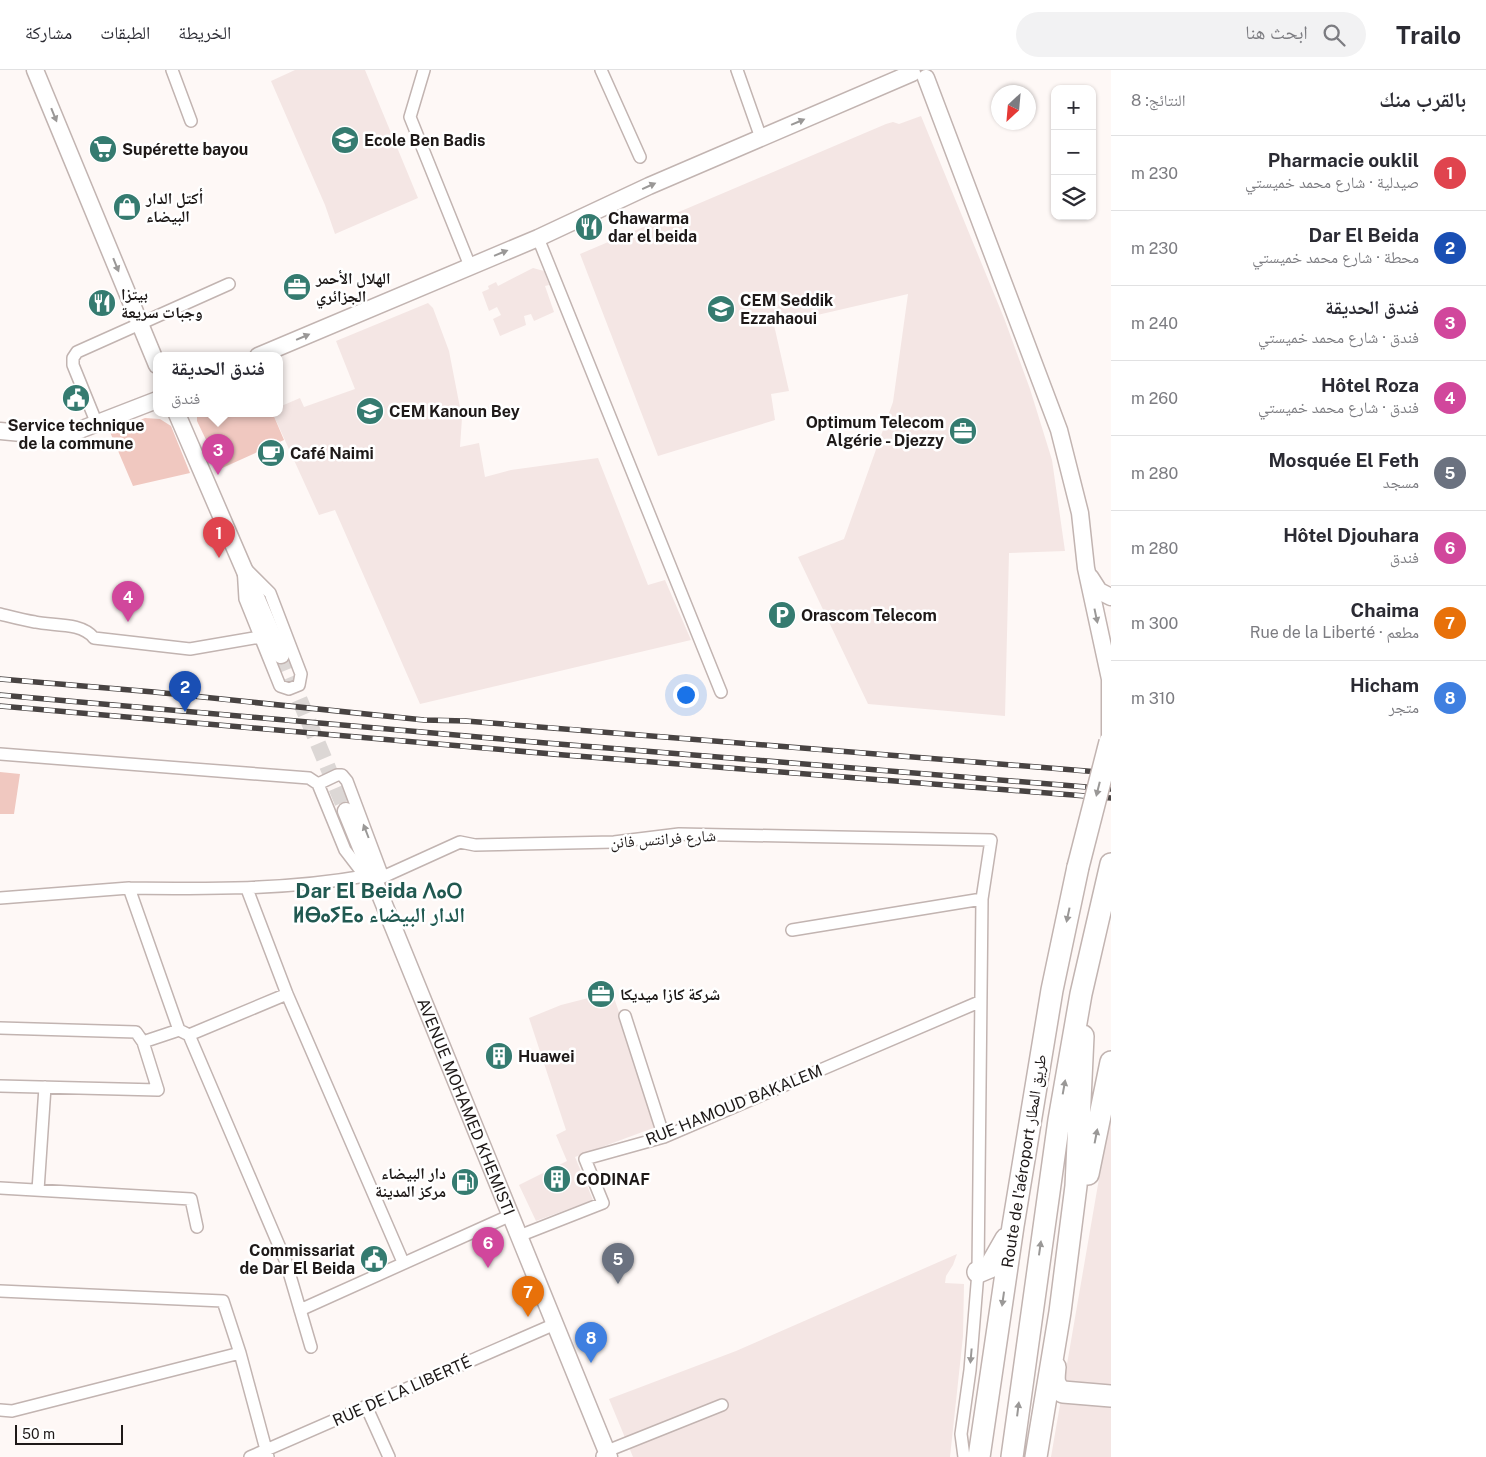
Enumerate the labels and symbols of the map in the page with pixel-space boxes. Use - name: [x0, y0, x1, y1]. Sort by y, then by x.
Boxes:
- north arrow: [991, 85, 1036, 130]
- one-way arrow: [50, 108, 58, 123]
- one-way arrow: [791, 117, 805, 125]
- school or university icon: Ecole Ben Badis: [330, 125, 360, 155]
- place label: Ecole Ben Badis: [364, 131, 486, 150]
- supermarket icon: Supérette bayou: [88, 134, 118, 164]
- place label: Supérette bayou: [122, 140, 248, 159]
- one-way arrow: [642, 182, 656, 190]
- place label: أكتل الدار البيضاء: [145, 188, 203, 226]
- shop icon: أكتل الدار البيضاء: [112, 192, 142, 222]
- place label: Chawarma dar el beida: [608, 209, 697, 246]
- restaurant icon: Chawarma dar el beida: [574, 212, 604, 242]
- one-way arrow: [494, 249, 509, 257]
- one-way arrow: [112, 258, 120, 272]
- place label: الهلال الأحمر الجزائري: [315, 269, 390, 308]
- office icon: الهلال الأحمر الجزائري: [282, 272, 312, 302]
- place label: بيتزا وجبات سريعة: [121, 285, 203, 322]
- restaurant icon: بيتزا وجبات سريعة: [87, 288, 117, 318]
- place label: CEM Seddik Ezzahaoui: [740, 291, 833, 328]
- school or university icon: CEM Seddik Ezzahaoui: [706, 294, 736, 324]
- one-way arrow: [296, 333, 310, 341]
- public building icon: Service technique de la commune: [61, 383, 91, 413]
- school or university icon: CEM Kanoun Bey: [355, 396, 385, 426]
- place label: CEM Kanoun Bey: [389, 402, 520, 421]
- place label: Optimum Telecom Algérie - Djezzy: [806, 413, 944, 450]
- place label: Service technique de la commune: [7, 416, 145, 453]
- office icon: Optimum Telecom Algérie - Djezzy: [948, 416, 978, 446]
- pin: 3: [202, 434, 234, 475]
- cafe icon: Café Naimi: [256, 438, 286, 468]
- place label: Café Naimi: [290, 444, 374, 463]
- pin: 1: [203, 517, 235, 558]
- pin: 4: [112, 581, 144, 622]
- parking icon: Orascom Telecom: [767, 600, 797, 630]
- place label: Orascom Telecom: [801, 606, 937, 625]
- one-way arrow: [1093, 608, 1101, 624]
- pin: 2: [169, 671, 201, 712]
- your location: [673, 682, 699, 708]
- one-way arrow: [1094, 782, 1102, 797]
- one-way arrow: [362, 823, 370, 838]
- street label: شارع فرانتس فانن: [609, 826, 717, 853]
- district label: Dar El Beida ⴷⴰⵔ ⵍⴱⴰⵢⴹⴰ الدار البيضاء: [293, 878, 465, 927]
- one-way arrow: [1064, 907, 1072, 923]
- office icon: شركة كازا ميديكا: [586, 979, 616, 1009]
- place label: شركة كازا ميديكا: [620, 985, 720, 1004]
- street label: AVENUE MOHAMED KHEMISTI: [414, 995, 519, 1218]
- building icon: Huawei: [484, 1041, 514, 1071]
- place label: Huawei: [518, 1047, 574, 1066]
- street label: Route de l'aéroport طريق المطار: [998, 1053, 1051, 1269]
- street label: RUE HAMOUD BAKALEM: [643, 1061, 825, 1149]
- one-way arrow: [1061, 1079, 1069, 1095]
- one-way arrow: [1092, 1129, 1100, 1144]
- place label: دار البيضاء مركز المدينة: [375, 1164, 446, 1201]
- building icon: CODINAF: [542, 1164, 572, 1194]
- fuel station icon: دار البيضاء مركز المدينة: [450, 1167, 480, 1197]
- place label: CODINAF: [576, 1170, 650, 1189]
- pin: 6: [472, 1227, 504, 1268]
- one-way arrow: [1037, 1239, 1045, 1255]
- place label: Commissariat de Dar El Beida: [239, 1241, 355, 1278]
- pin: 5: [602, 1243, 634, 1284]
- public building icon: Commissariat de Dar El Beida: [359, 1244, 389, 1274]
- pin: 7: [512, 1276, 544, 1317]
- one-way arrow: [998, 1292, 1006, 1308]
- pin: 8: [575, 1322, 607, 1363]
- one-way arrow: [967, 1348, 975, 1364]
- street label: RUE DE LA LIBERTÉ: [329, 1351, 474, 1430]
- one-way arrow: [1014, 1400, 1022, 1416]
- scale bar: [15, 1422, 122, 1445]

